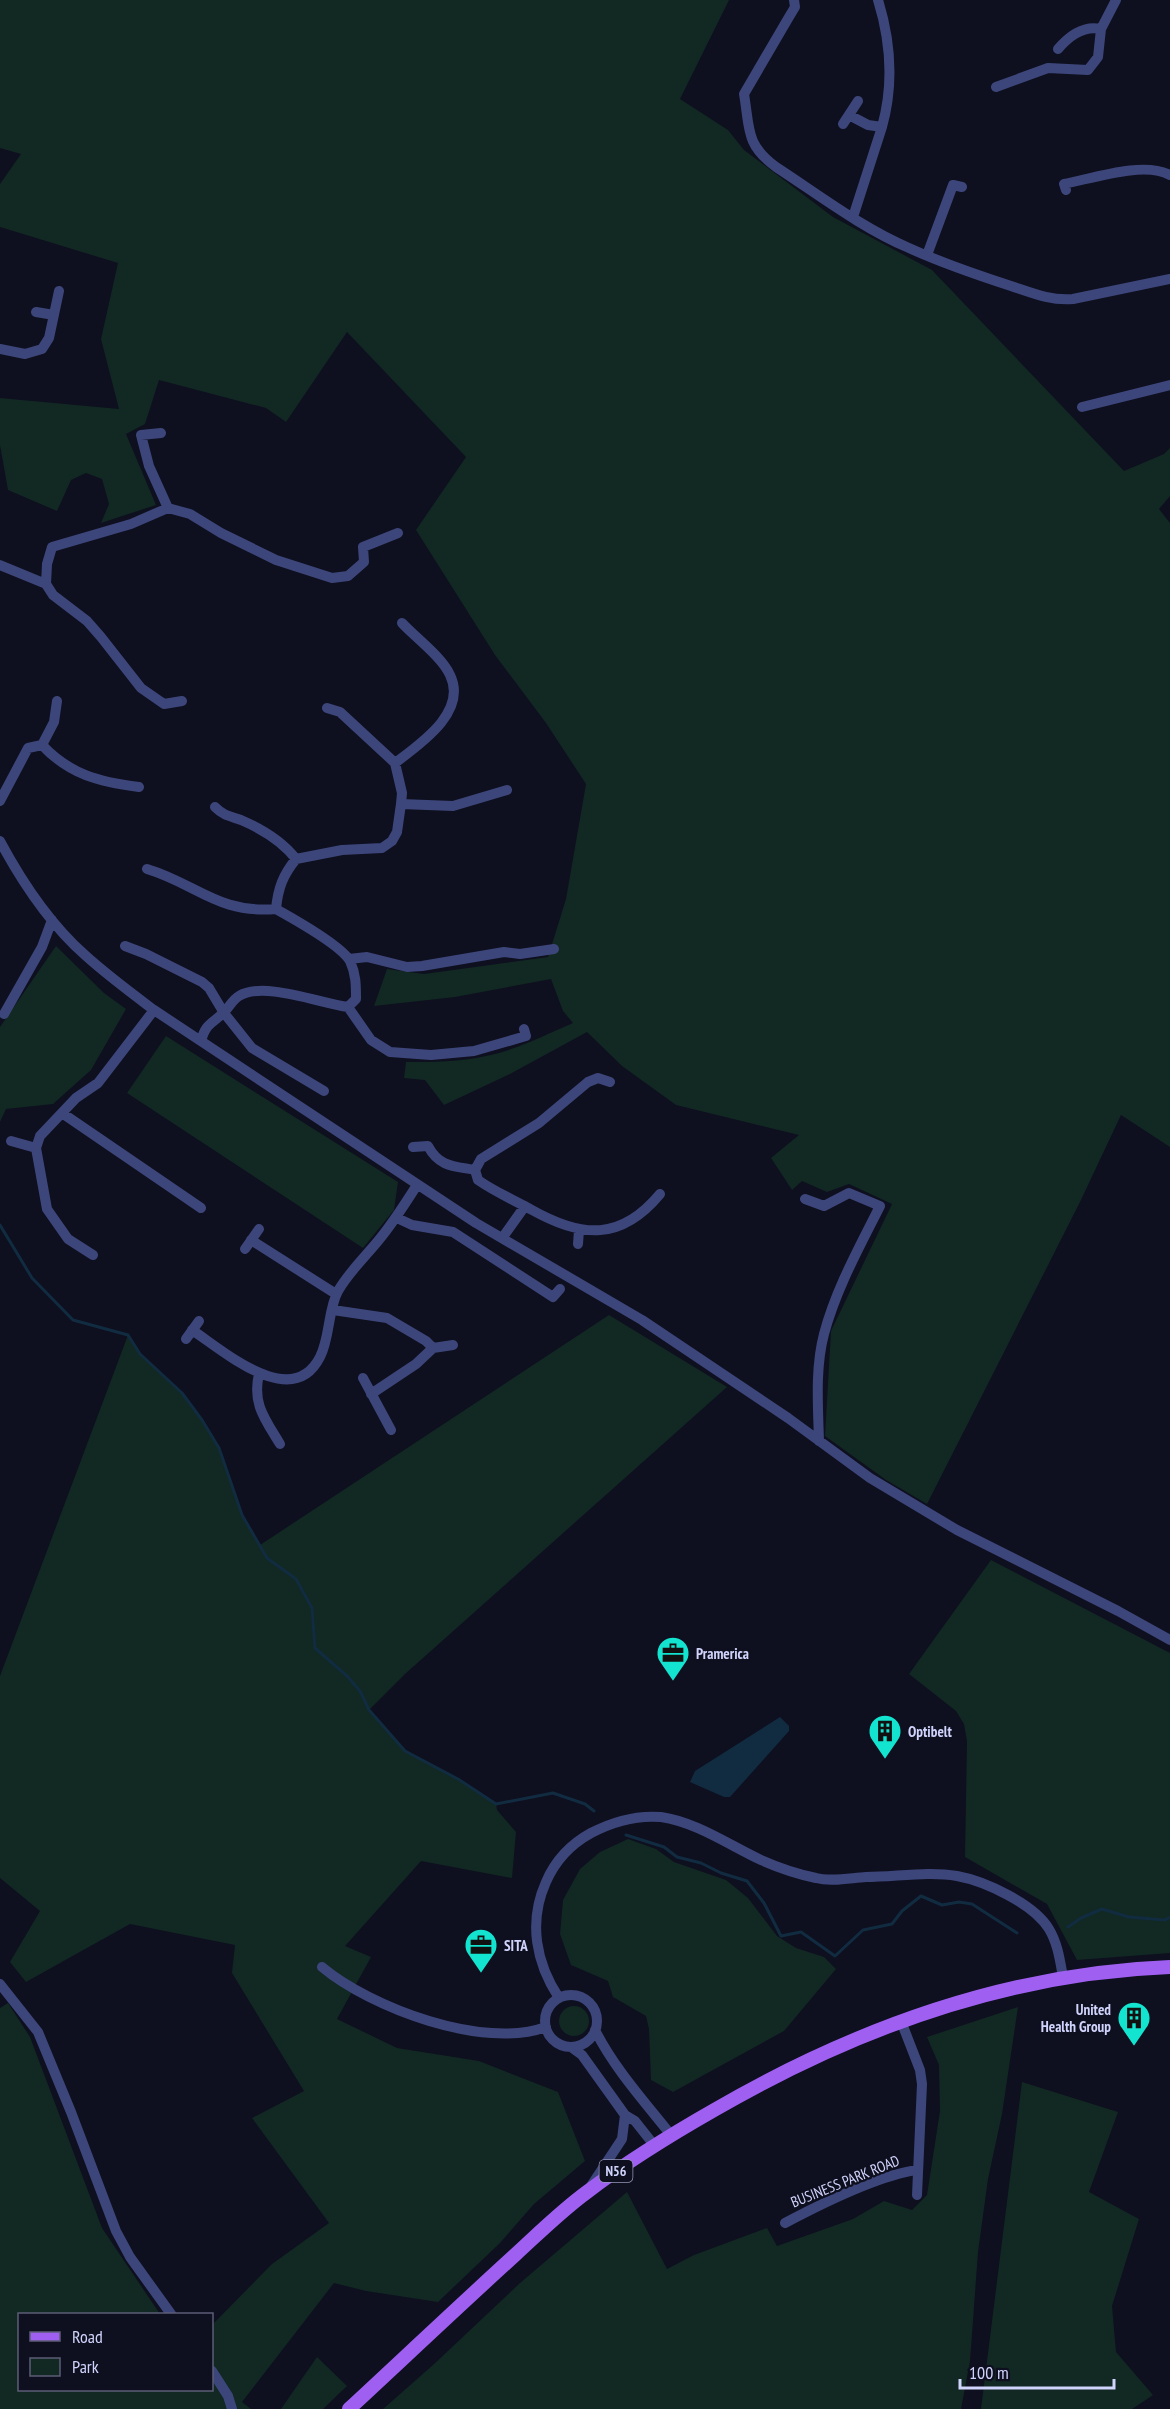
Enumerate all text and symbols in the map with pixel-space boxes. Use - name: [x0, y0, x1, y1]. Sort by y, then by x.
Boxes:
- office icon: Pramerica: [655, 1635, 691, 1682]
- place label: Pramerica: [696, 1644, 749, 1663]
- building icon: Optibelt: [867, 1713, 903, 1760]
- place label: Optibelt: [908, 1722, 952, 1741]
- office icon: SITA: [463, 1927, 499, 1974]
- place label: SITA: [504, 1936, 528, 1955]
- place label: United Health Group: [1041, 2000, 1111, 2036]
- building icon: United Health Group: [1116, 2000, 1152, 2047]
- street label: BUSINESS PARK ROAD: [788, 2151, 902, 2211]
- road number: N56: [600, 2160, 632, 2182]
- legend: [18, 2313, 213, 2391]
- text: Road: [72, 2325, 103, 2348]
- scale bar: [960, 2352, 1114, 2390]
- text: Park: [72, 2355, 99, 2378]
- text: 100 m: [969, 2361, 1009, 2384]

